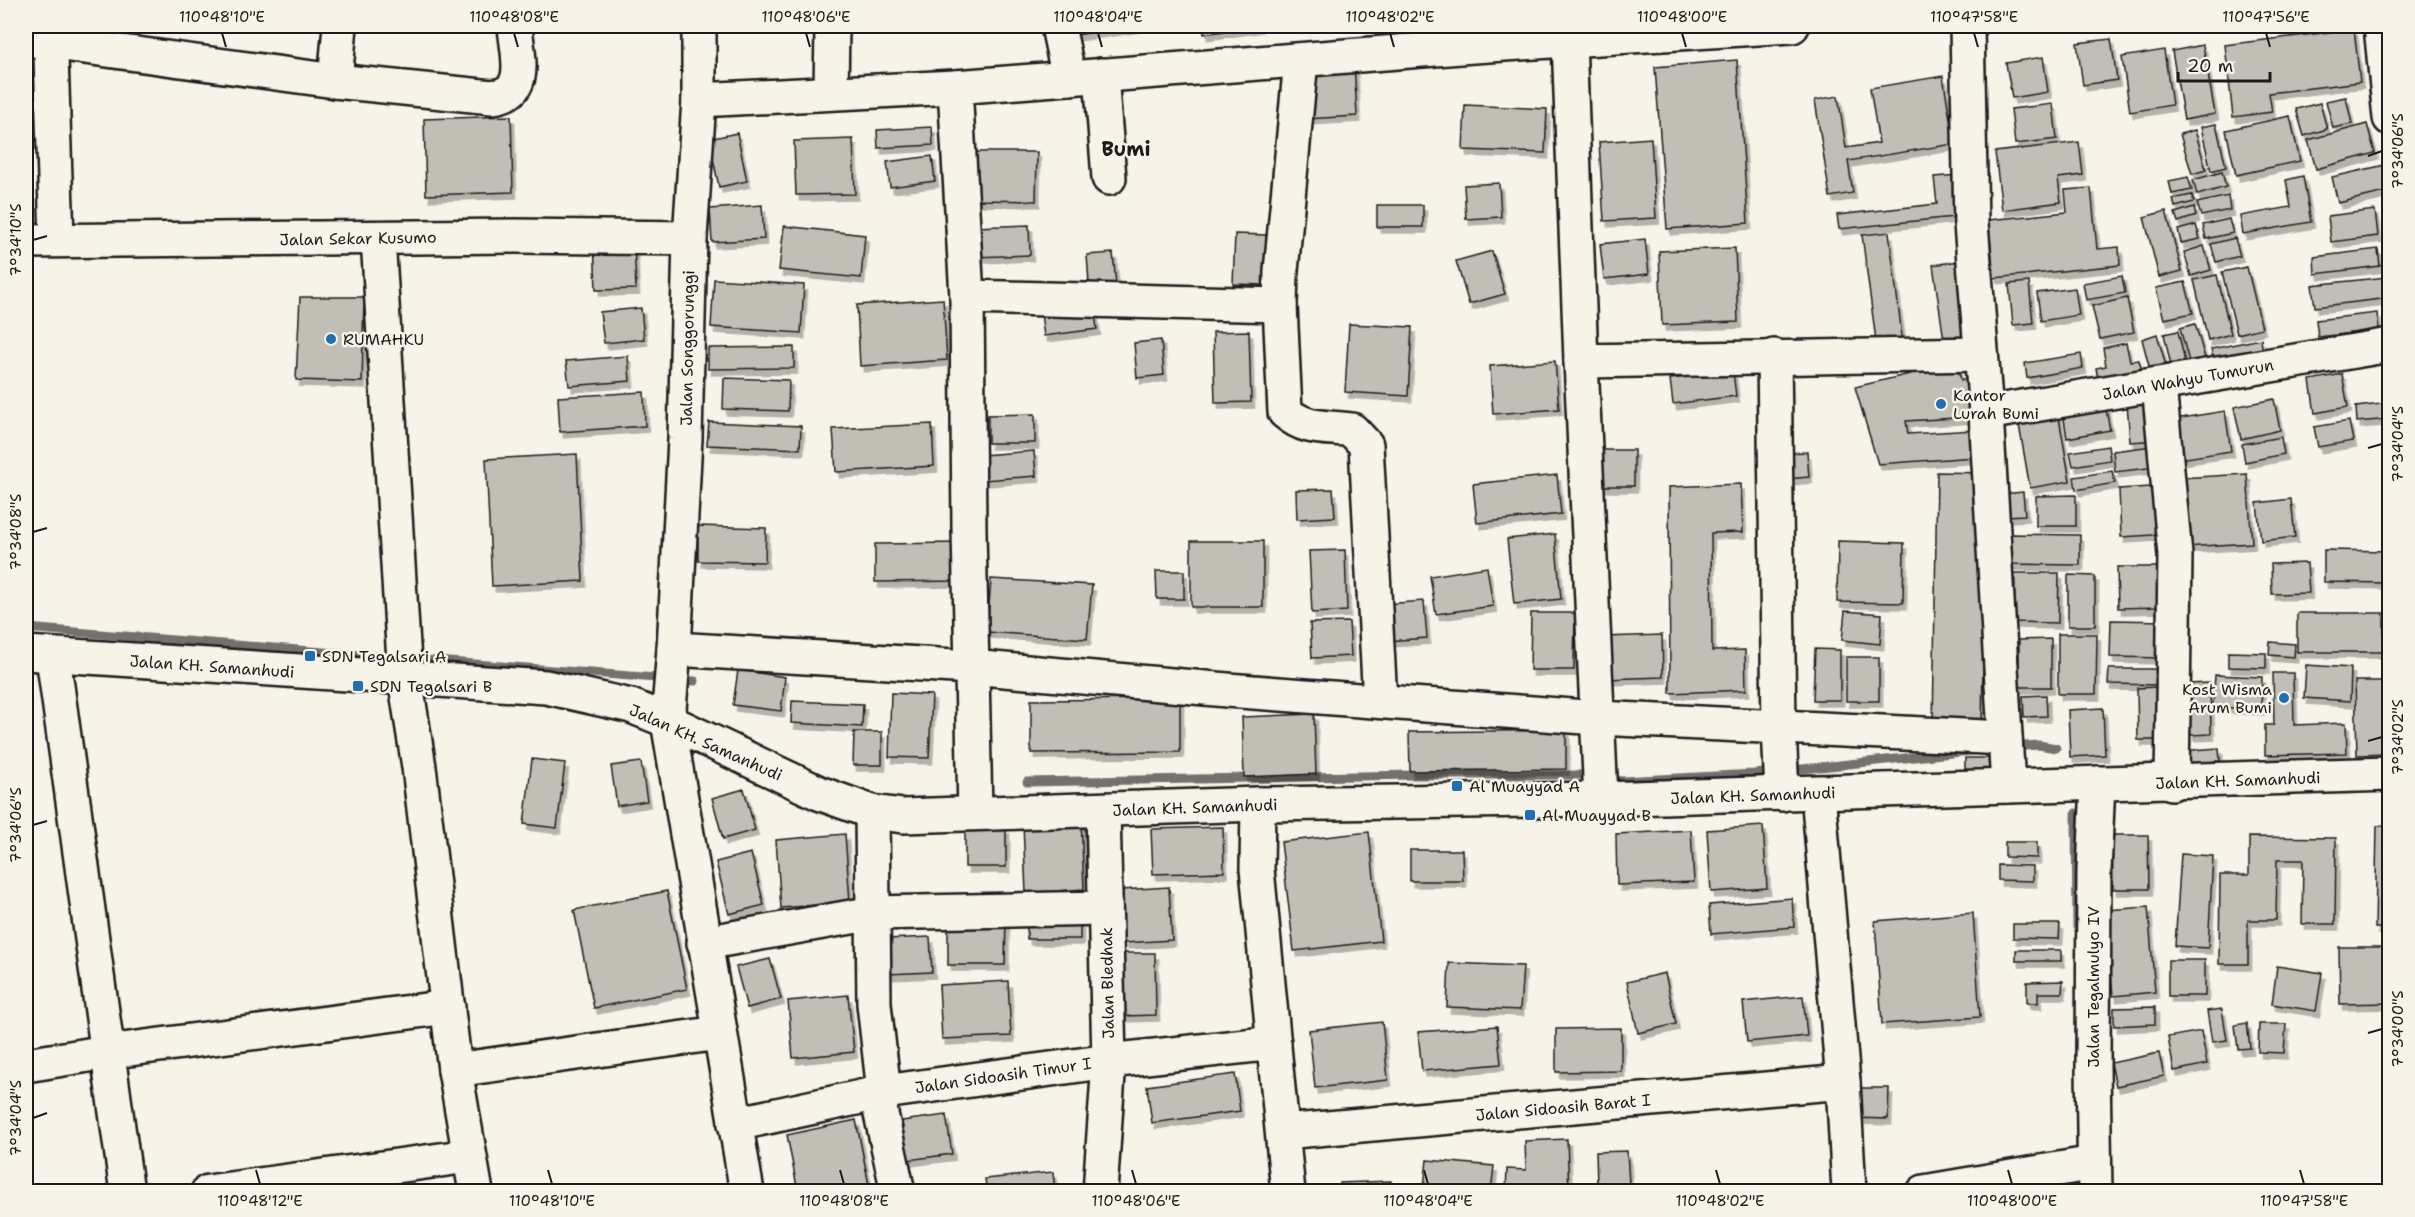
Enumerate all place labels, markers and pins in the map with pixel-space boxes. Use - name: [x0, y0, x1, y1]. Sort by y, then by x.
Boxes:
- place label: RUMAHKU: [343, 329, 424, 350]
- marker: RUMAHKU: [324, 332, 338, 346]
- place label: Kantor Lurah Bumi: [1953, 385, 2039, 424]
- marker: Kantor Lurah Bumi: [1934, 397, 1948, 411]
- place label: SDN Tegalsari A: [322, 646, 446, 667]
- marker: SDN Tegalsari A: [303, 649, 317, 663]
- place label: SDN Tegalsari B: [370, 676, 492, 697]
- marker: SDN Tegalsari B: [351, 679, 365, 693]
- place label: Kost Wisma Arum Bumi: [2182, 679, 2272, 718]
- marker: Kost Wisma Arum Bumi: [2277, 691, 2291, 705]
- place label: Al Muayyad A: [1469, 776, 1580, 797]
- marker: Al Muayyad A: [1450, 779, 1464, 793]
- place label: Al Muayyad B: [1542, 805, 1651, 826]
- marker: Al Muayyad B: [1523, 808, 1537, 822]

